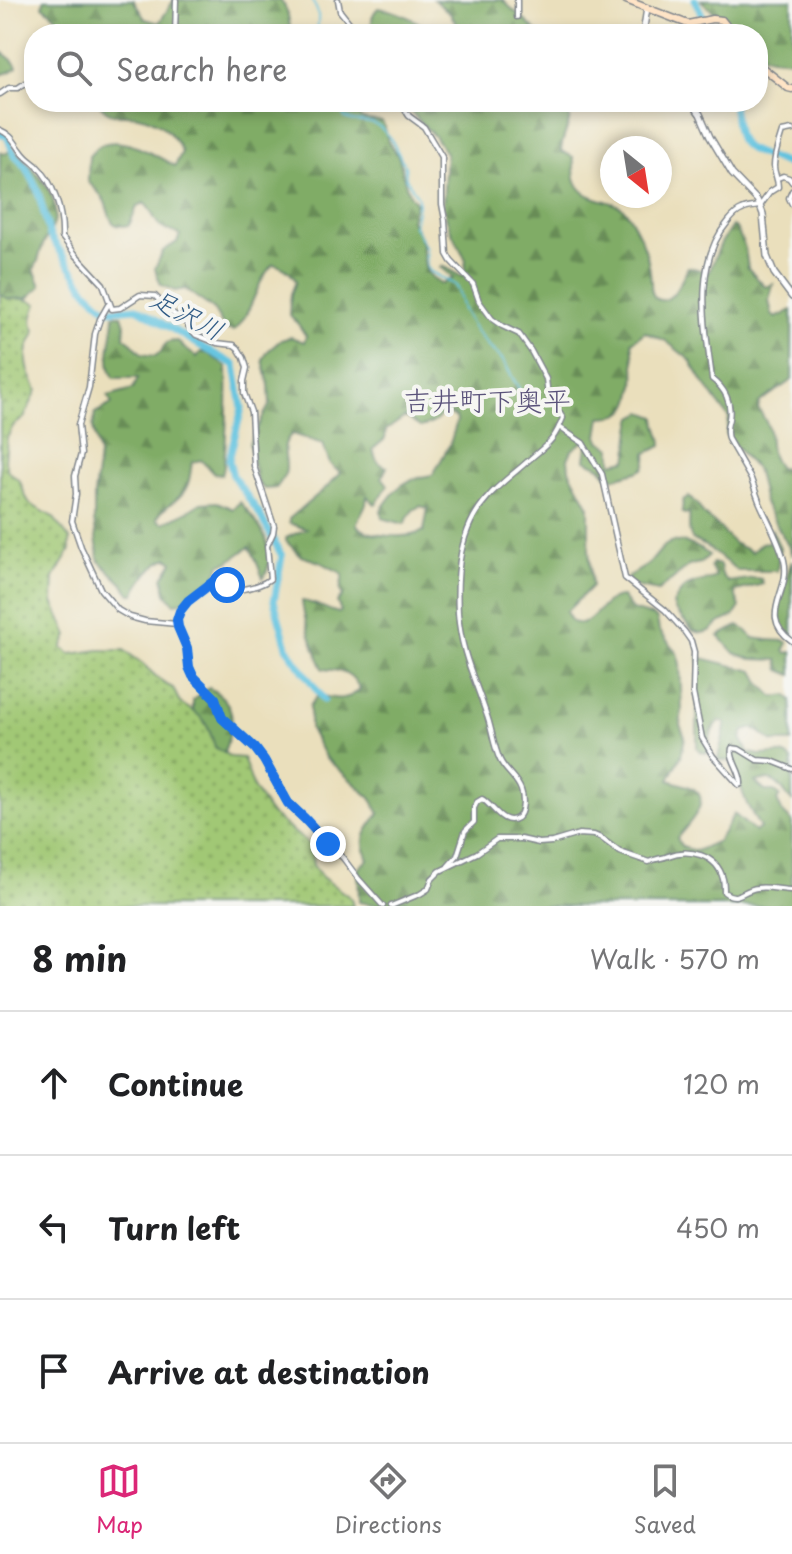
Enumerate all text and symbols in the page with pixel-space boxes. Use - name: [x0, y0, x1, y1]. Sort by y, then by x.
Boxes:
- search box: [24, 24, 768, 112]
- icon: search: [52, 46, 96, 90]
- text: Search here: [116, 46, 288, 91]
- north arrow: [600, 136, 672, 208]
- water label: 足沢川: [144, 278, 231, 349]
- district label: 吉井町下奥平: [403, 378, 571, 421]
- route start: [209, 567, 245, 603]
- route end: [310, 826, 346, 862]
- text: 8 min: [32, 932, 127, 984]
- text: Walk · 570 m: [590, 939, 760, 978]
- icon: ahead: [32, 1061, 76, 1105]
- text: Continue: [108, 1061, 243, 1106]
- text: 120 m: [683, 1064, 760, 1103]
- icon: left: [32, 1205, 76, 1249]
- text: Turn left: [108, 1205, 240, 1250]
- text: 450 m: [676, 1208, 760, 1247]
- icon: arrive: [32, 1349, 76, 1393]
- text: Arrive at destination: [108, 1349, 430, 1394]
- tab: Map: [96, 1459, 143, 1540]
- tab: Directions: [335, 1459, 442, 1540]
- tab: Saved: [634, 1459, 696, 1540]

